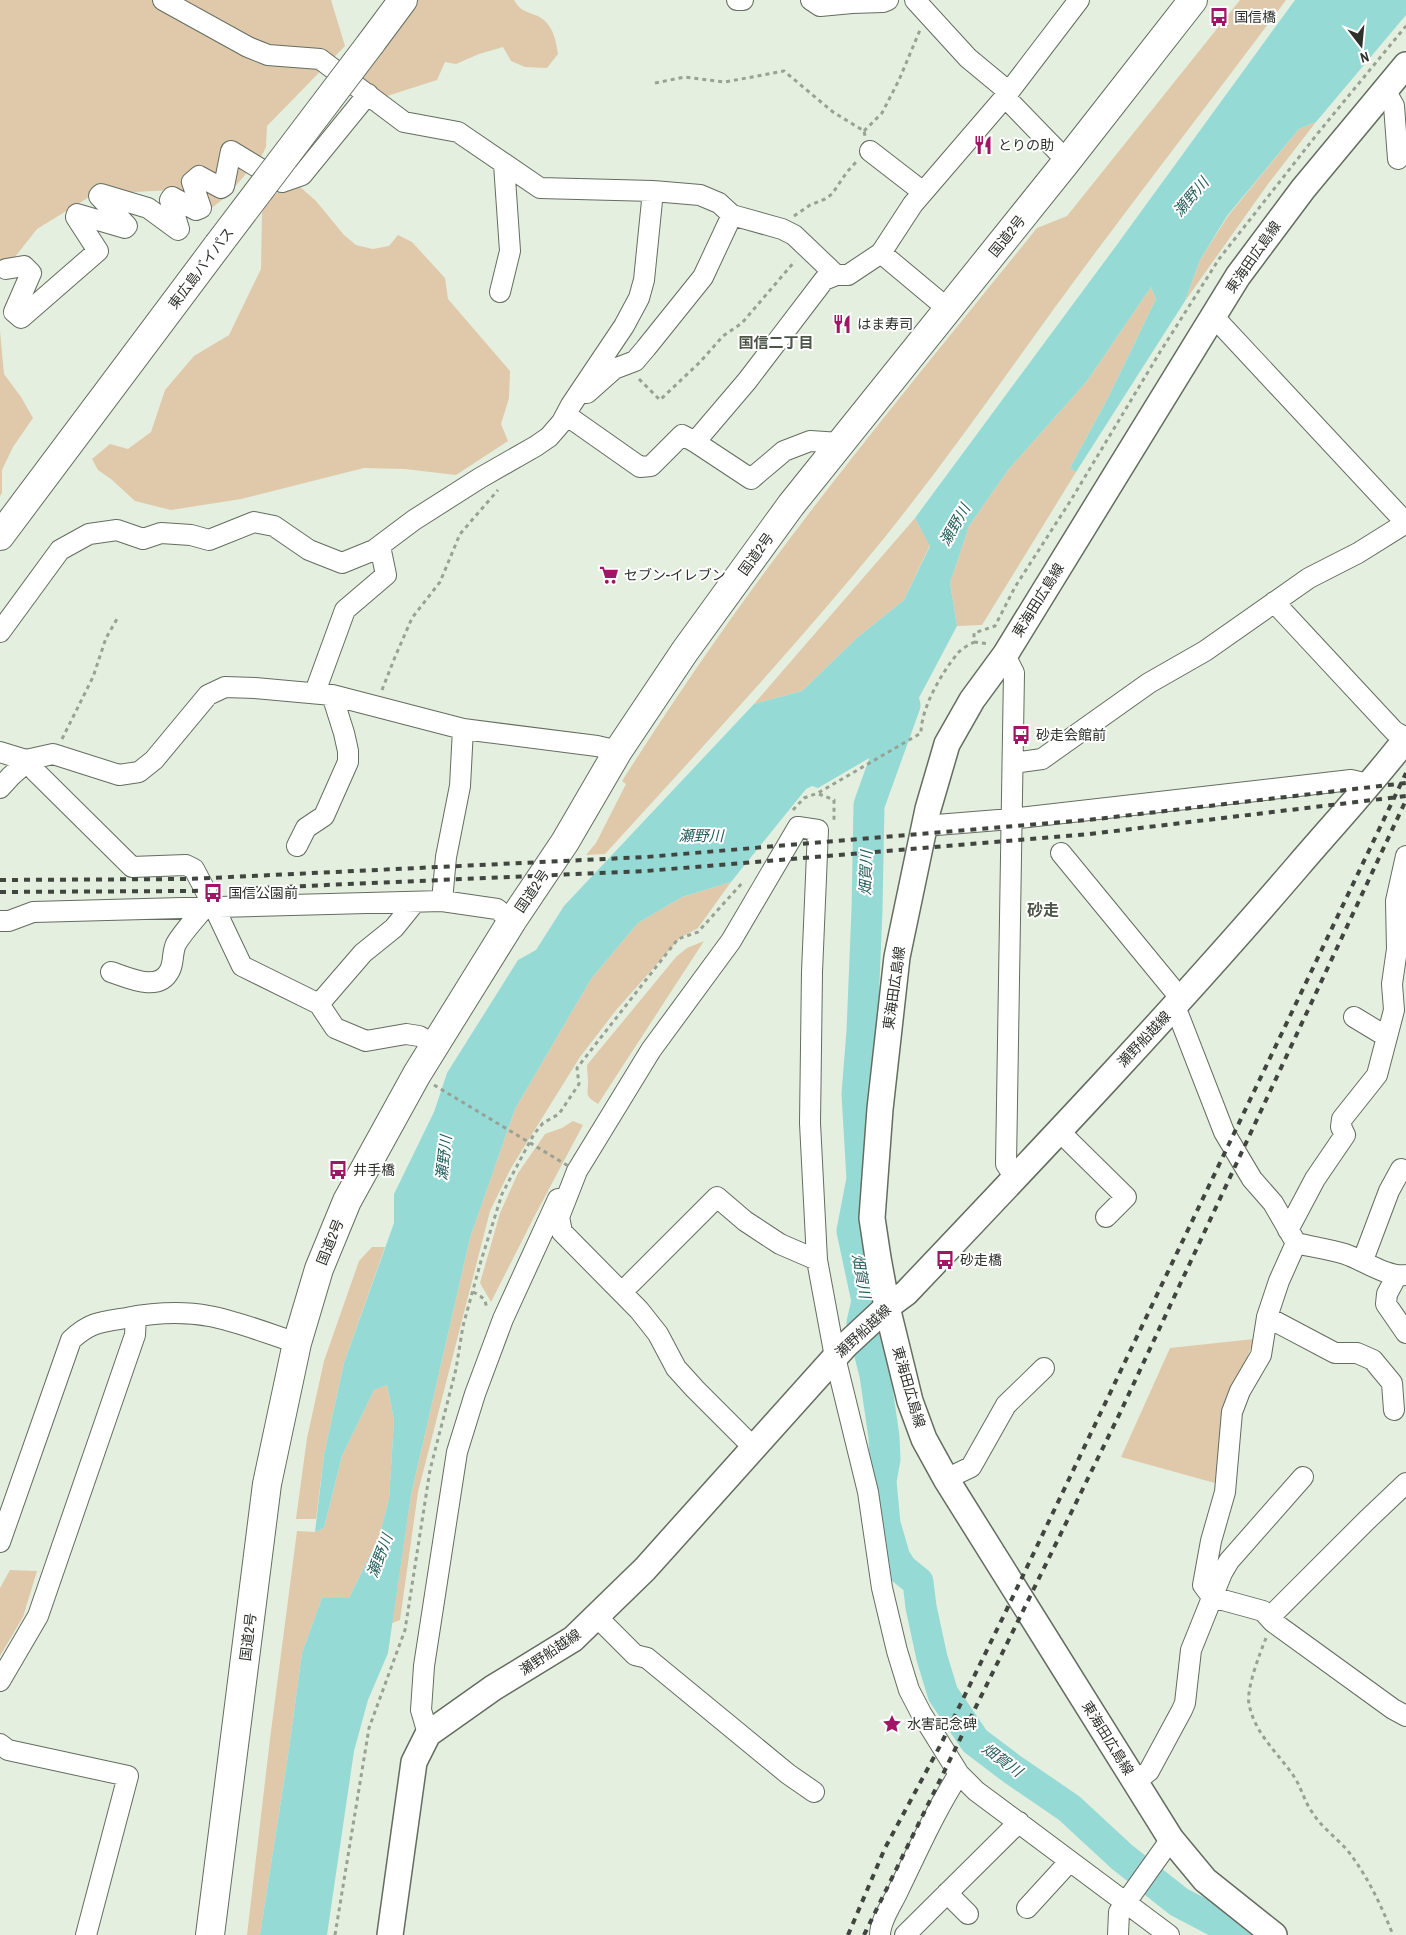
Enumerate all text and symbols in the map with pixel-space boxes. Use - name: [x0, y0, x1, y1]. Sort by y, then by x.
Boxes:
- bus stop icon: 国信橋: [1208, 6, 1230, 28]
- place label: 国信橋: [1234, 8, 1276, 26]
- north arrow: [1336, 20, 1386, 70]
- text: N: [1358, 48, 1371, 67]
- restaurant icon: とりの助: [972, 134, 994, 156]
- place label: とりの助: [998, 136, 1054, 154]
- water label: 瀬野川: [1168, 171, 1214, 221]
- street label: 国道2号: [985, 212, 1029, 260]
- street label: 東海田広島線: [1222, 217, 1284, 297]
- street label: 東広島バイパス: [164, 224, 238, 312]
- restaurant icon: はま寿司: [831, 313, 853, 335]
- place label: はま寿司: [857, 315, 913, 333]
- district label: 国信二丁目: [738, 332, 814, 353]
- water label: 瀬野川: [934, 498, 976, 549]
- street label: 国道2号: [734, 529, 778, 579]
- street label: 東海田広島線: [1008, 560, 1068, 640]
- supermarket icon: セブン-イレブン: [598, 564, 620, 586]
- place label: セブン-イレブン: [624, 566, 726, 584]
- bus stop icon: 砂走会館前: [1010, 724, 1032, 746]
- place label: 砂走会館前: [1036, 726, 1106, 744]
- water label: 瀬野川: [678, 825, 725, 846]
- water label: 畑賀川: [854, 848, 877, 896]
- street label: 国道2号: [511, 866, 553, 916]
- bus stop icon: 国信公園前: [202, 882, 224, 904]
- place label: 国信公園前: [228, 884, 298, 902]
- district label: 砂走: [1027, 899, 1059, 921]
- street label: 東海田広島線: [879, 945, 909, 1031]
- street label: 瀬野船越線: [1114, 1007, 1174, 1071]
- water label: 瀬野川: [431, 1132, 457, 1181]
- bus stop icon: 井手橋: [327, 1159, 349, 1181]
- place label: 井手橋: [353, 1161, 395, 1179]
- street label: 国道2号: [313, 1216, 347, 1268]
- bus stop icon: 砂走橋: [934, 1249, 956, 1271]
- place label: 砂走橋: [960, 1251, 1002, 1269]
- water label: 畑賀川: [847, 1252, 876, 1302]
- street label: 瀬野船越線: [831, 1301, 895, 1361]
- street label: 東海田広島線: [889, 1344, 929, 1430]
- water label: 瀬野川: [362, 1529, 398, 1581]
- street label: 国道2号: [236, 1612, 260, 1662]
- street label: 瀬野船越線: [516, 1625, 584, 1679]
- street label: 東海田広島線: [1078, 1698, 1138, 1778]
- place icon: 水害記念碑: [881, 1713, 903, 1735]
- place label: 水害記念碑: [907, 1715, 977, 1733]
- water label: 畑賀川: [978, 1738, 1028, 1782]

